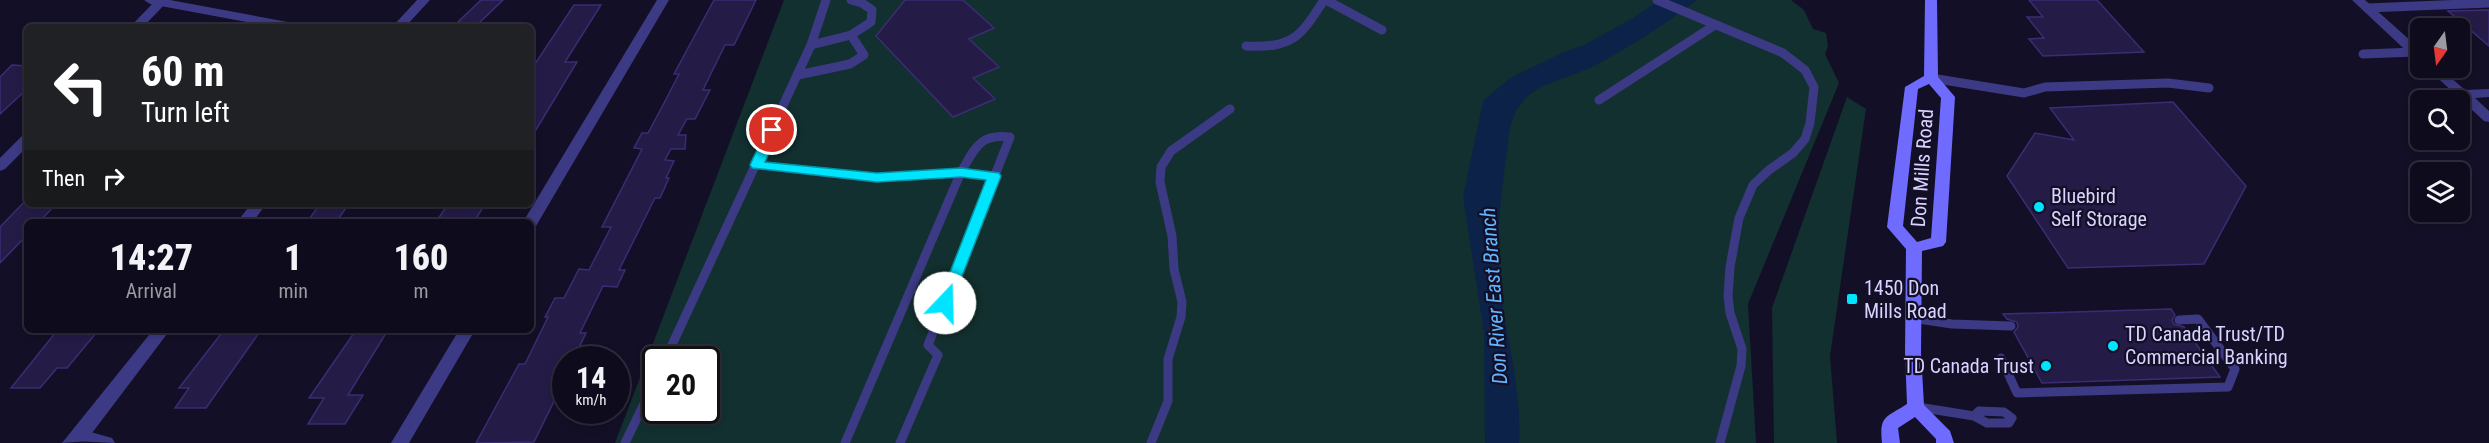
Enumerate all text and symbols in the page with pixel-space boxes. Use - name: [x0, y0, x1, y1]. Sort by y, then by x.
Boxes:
- north arrow: [2410, 18, 2470, 78]
- map controls: [2410, 18, 2470, 222]
- text: 60 m: [141, 47, 224, 96]
- icon: left: [42, 48, 120, 126]
- button: search: [2410, 90, 2470, 150]
- text: Turn left: [141, 97, 230, 129]
- pin: [746, 104, 797, 155]
- street label: Don Mills Road: [1906, 108, 1938, 228]
- icon: arrive: [755, 113, 788, 146]
- icon: right: [97, 162, 130, 195]
- button: layers: [2410, 162, 2470, 222]
- text: Then: [42, 166, 85, 191]
- place label: Bluebird Self Storage: [2051, 184, 2147, 231]
- marker: Bluebird Self Storage: [2032, 200, 2046, 214]
- water label: Don River East Branch: [1476, 207, 1512, 385]
- text: 14:27: [110, 237, 193, 279]
- text: 1: [284, 237, 302, 279]
- text: 160: [393, 237, 448, 279]
- position arrow: [913, 271, 977, 335]
- place label: 1450 Don Mills Road: [1864, 276, 1947, 323]
- text: Arrival: [126, 279, 177, 303]
- text: min: [279, 279, 308, 303]
- text: m: [413, 279, 428, 303]
- marker: 1450 Don Mills Road: [1845, 292, 1859, 306]
- place label: TD Canada Trust/TD Commercial Banking: [2125, 322, 2288, 369]
- marker: TD Canada Trust/TD Commercial Banking: [2106, 339, 2120, 353]
- speed limit sign: 20: [642, 346, 720, 424]
- place label: TD Canada Trust: [1903, 354, 2034, 378]
- marker: TD Canada Trust: [2039, 359, 2053, 373]
- text: 14: [576, 360, 606, 395]
- text: km/h: [576, 391, 606, 409]

